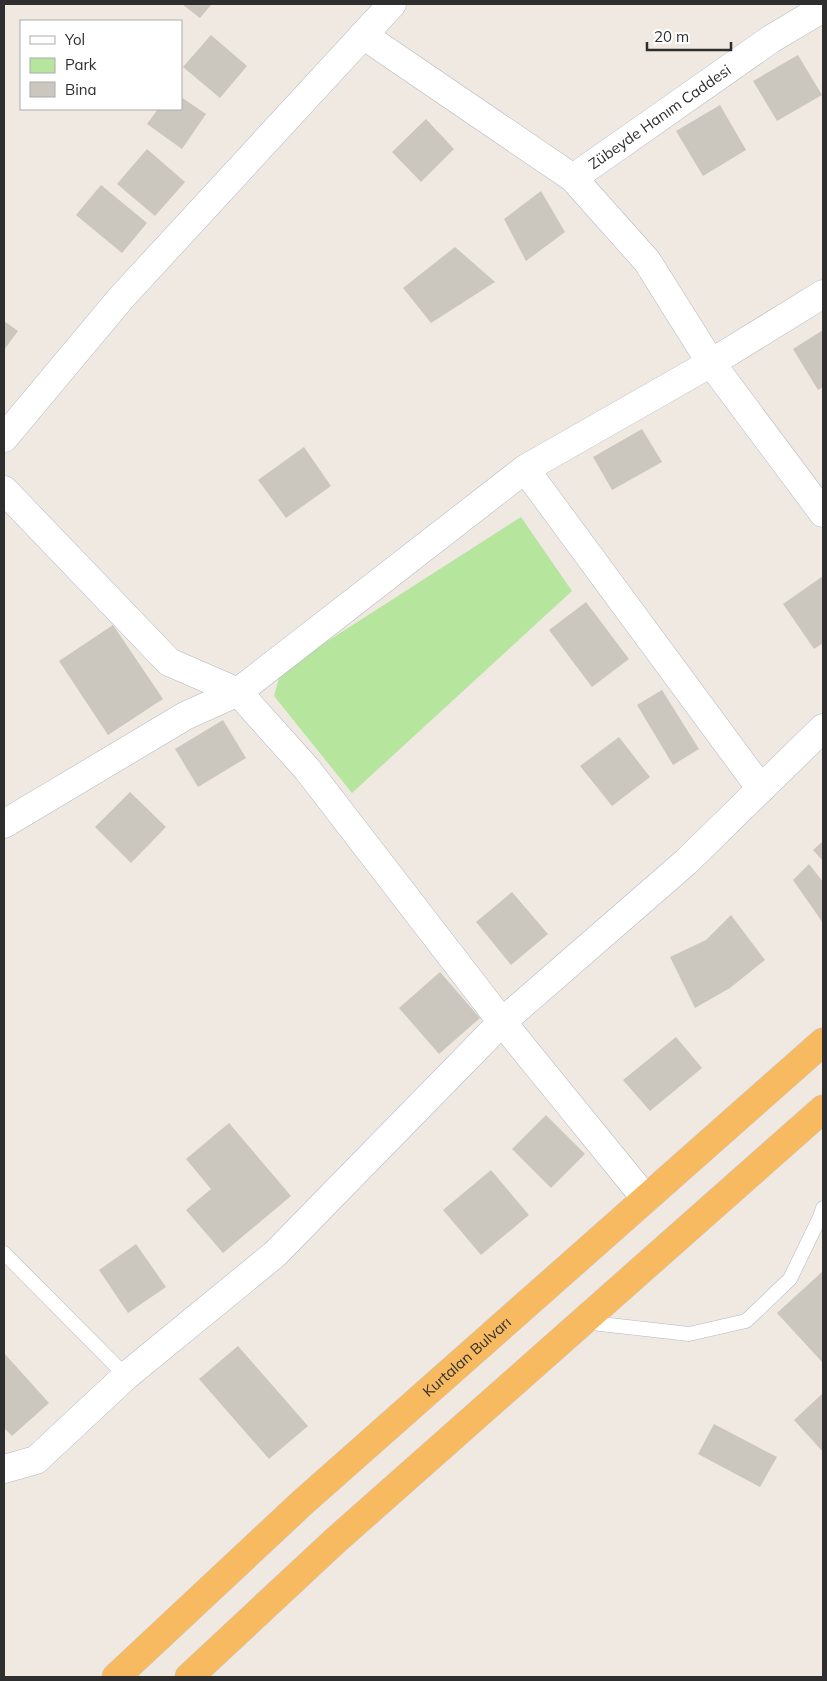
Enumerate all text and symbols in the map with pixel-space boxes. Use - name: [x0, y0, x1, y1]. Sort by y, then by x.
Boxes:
- legend: [20, 20, 182, 110]
- scale bar: [647, 20, 731, 52]
- text: 20 m: [654, 27, 689, 46]
- text: Yol: [64, 30, 85, 49]
- text: Park: [65, 55, 97, 74]
- street label: Zübeyde Hanım Caddesi: [585, 60, 734, 173]
- text: Bina: [65, 80, 97, 99]
- street label: Kurtalan Bulvarı: [419, 1312, 515, 1401]

